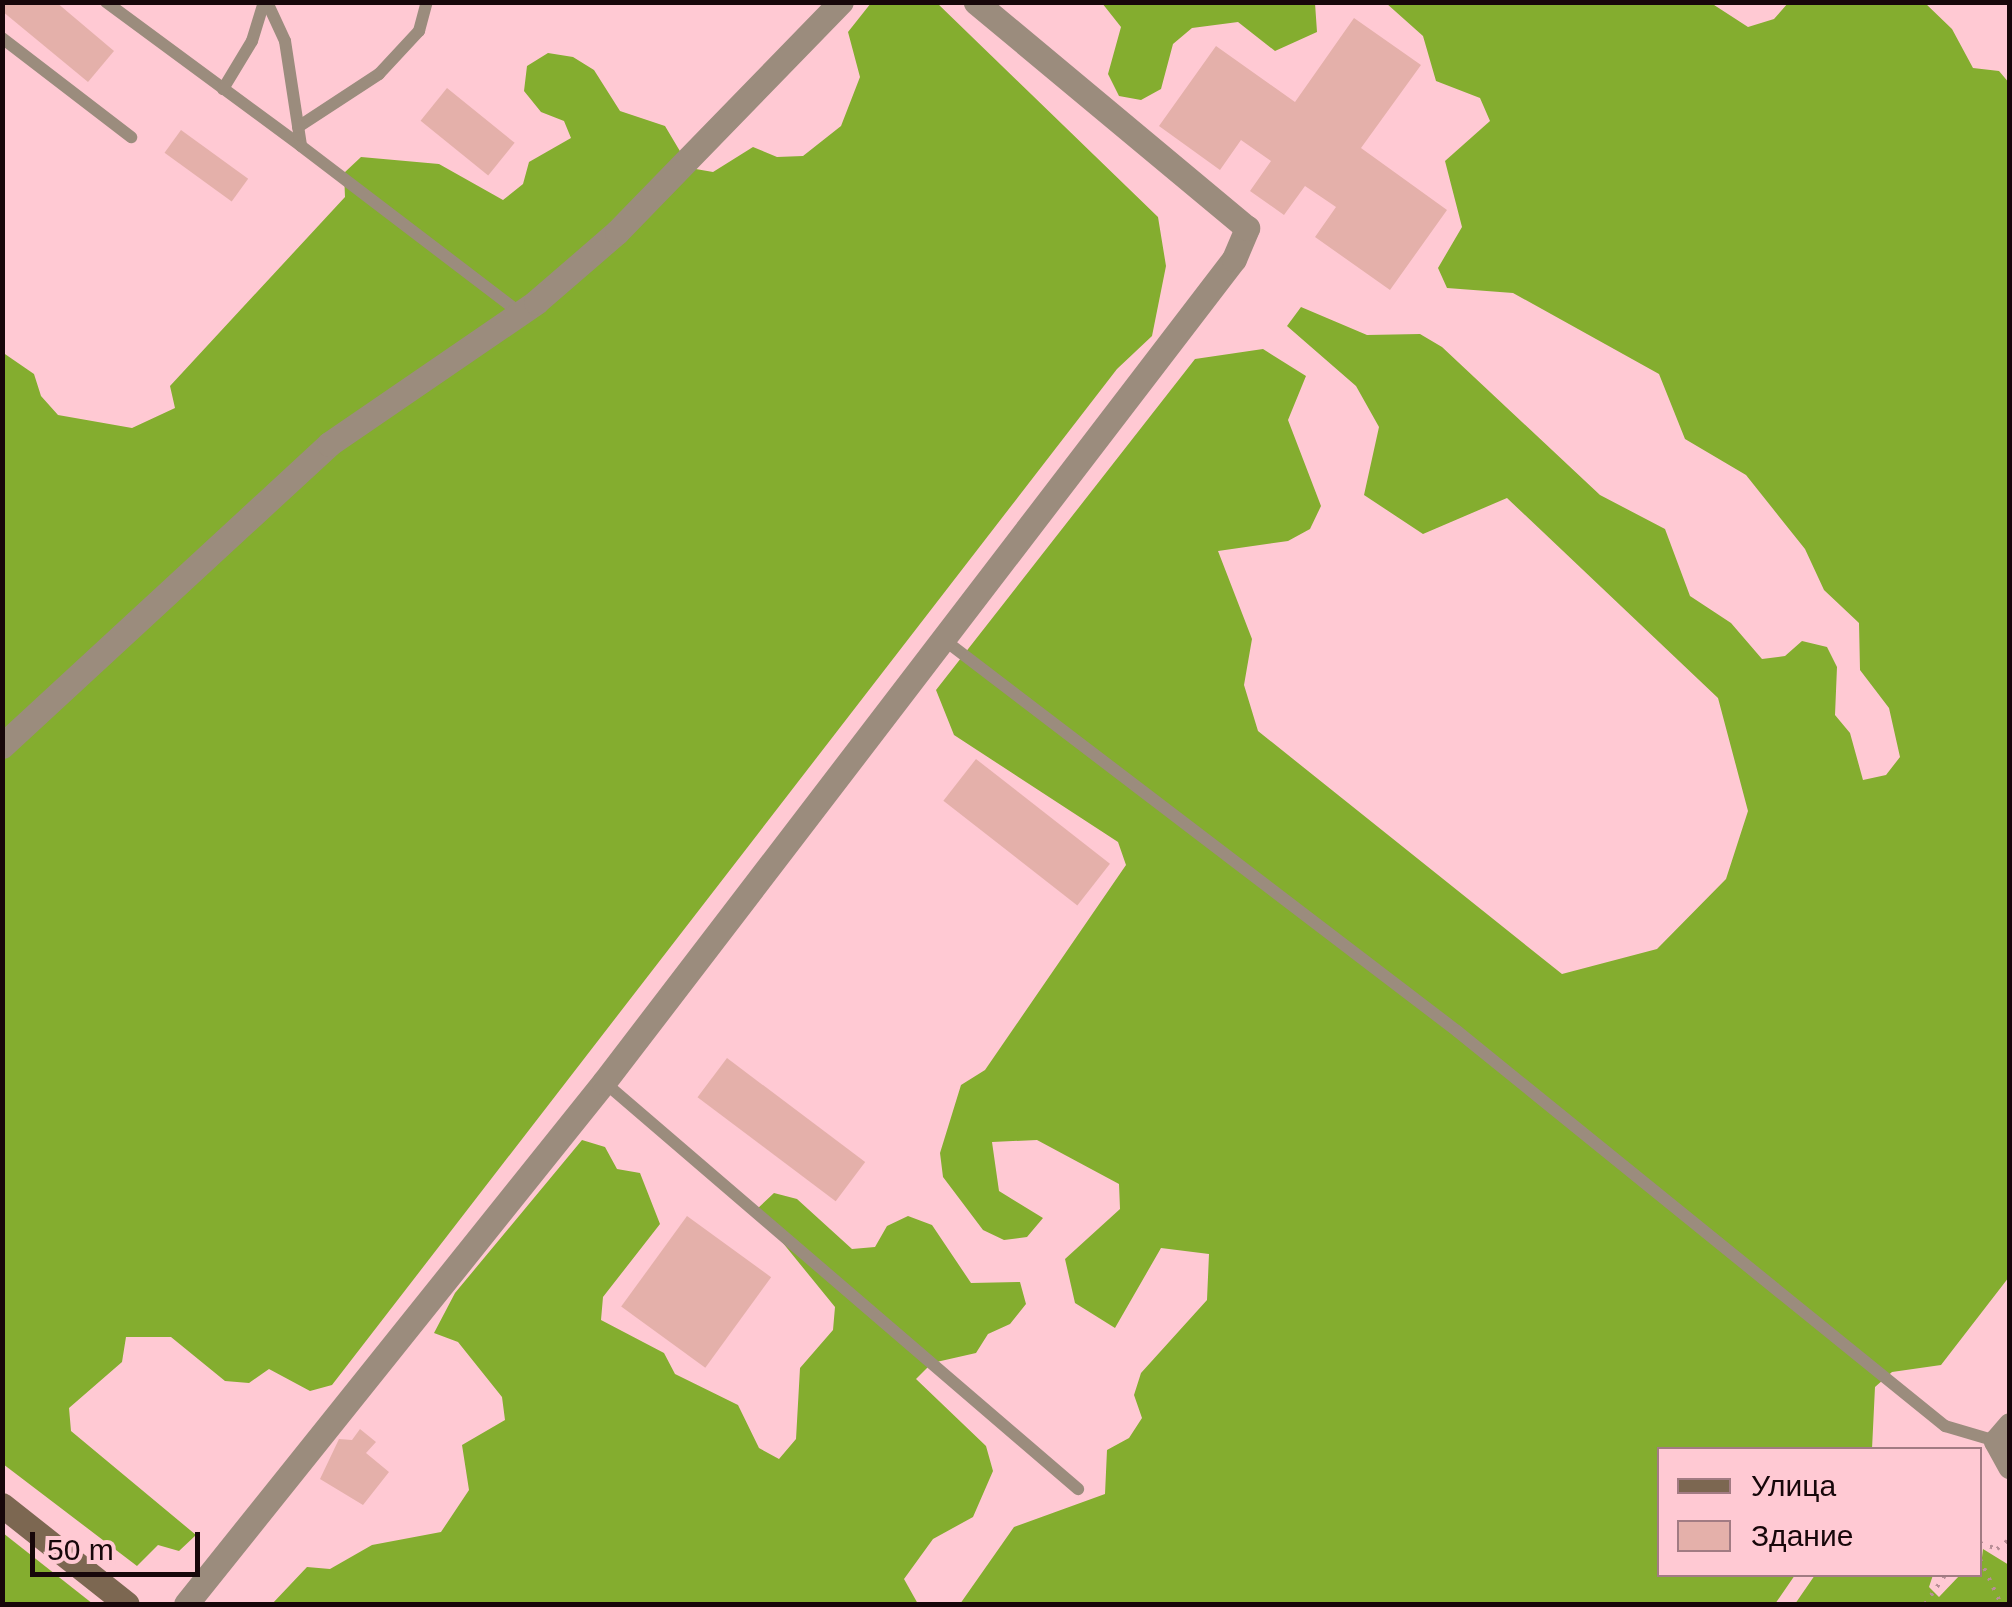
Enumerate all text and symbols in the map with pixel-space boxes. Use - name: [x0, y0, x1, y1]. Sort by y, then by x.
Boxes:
- legend: [1657, 1447, 1982, 1577]
- text: Улица: [1751, 1469, 1836, 1502]
- scale bar: [35, 1512, 205, 1574]
- text: Здание: [1751, 1519, 1853, 1552]
- text: 50 m: [47, 1533, 114, 1566]

